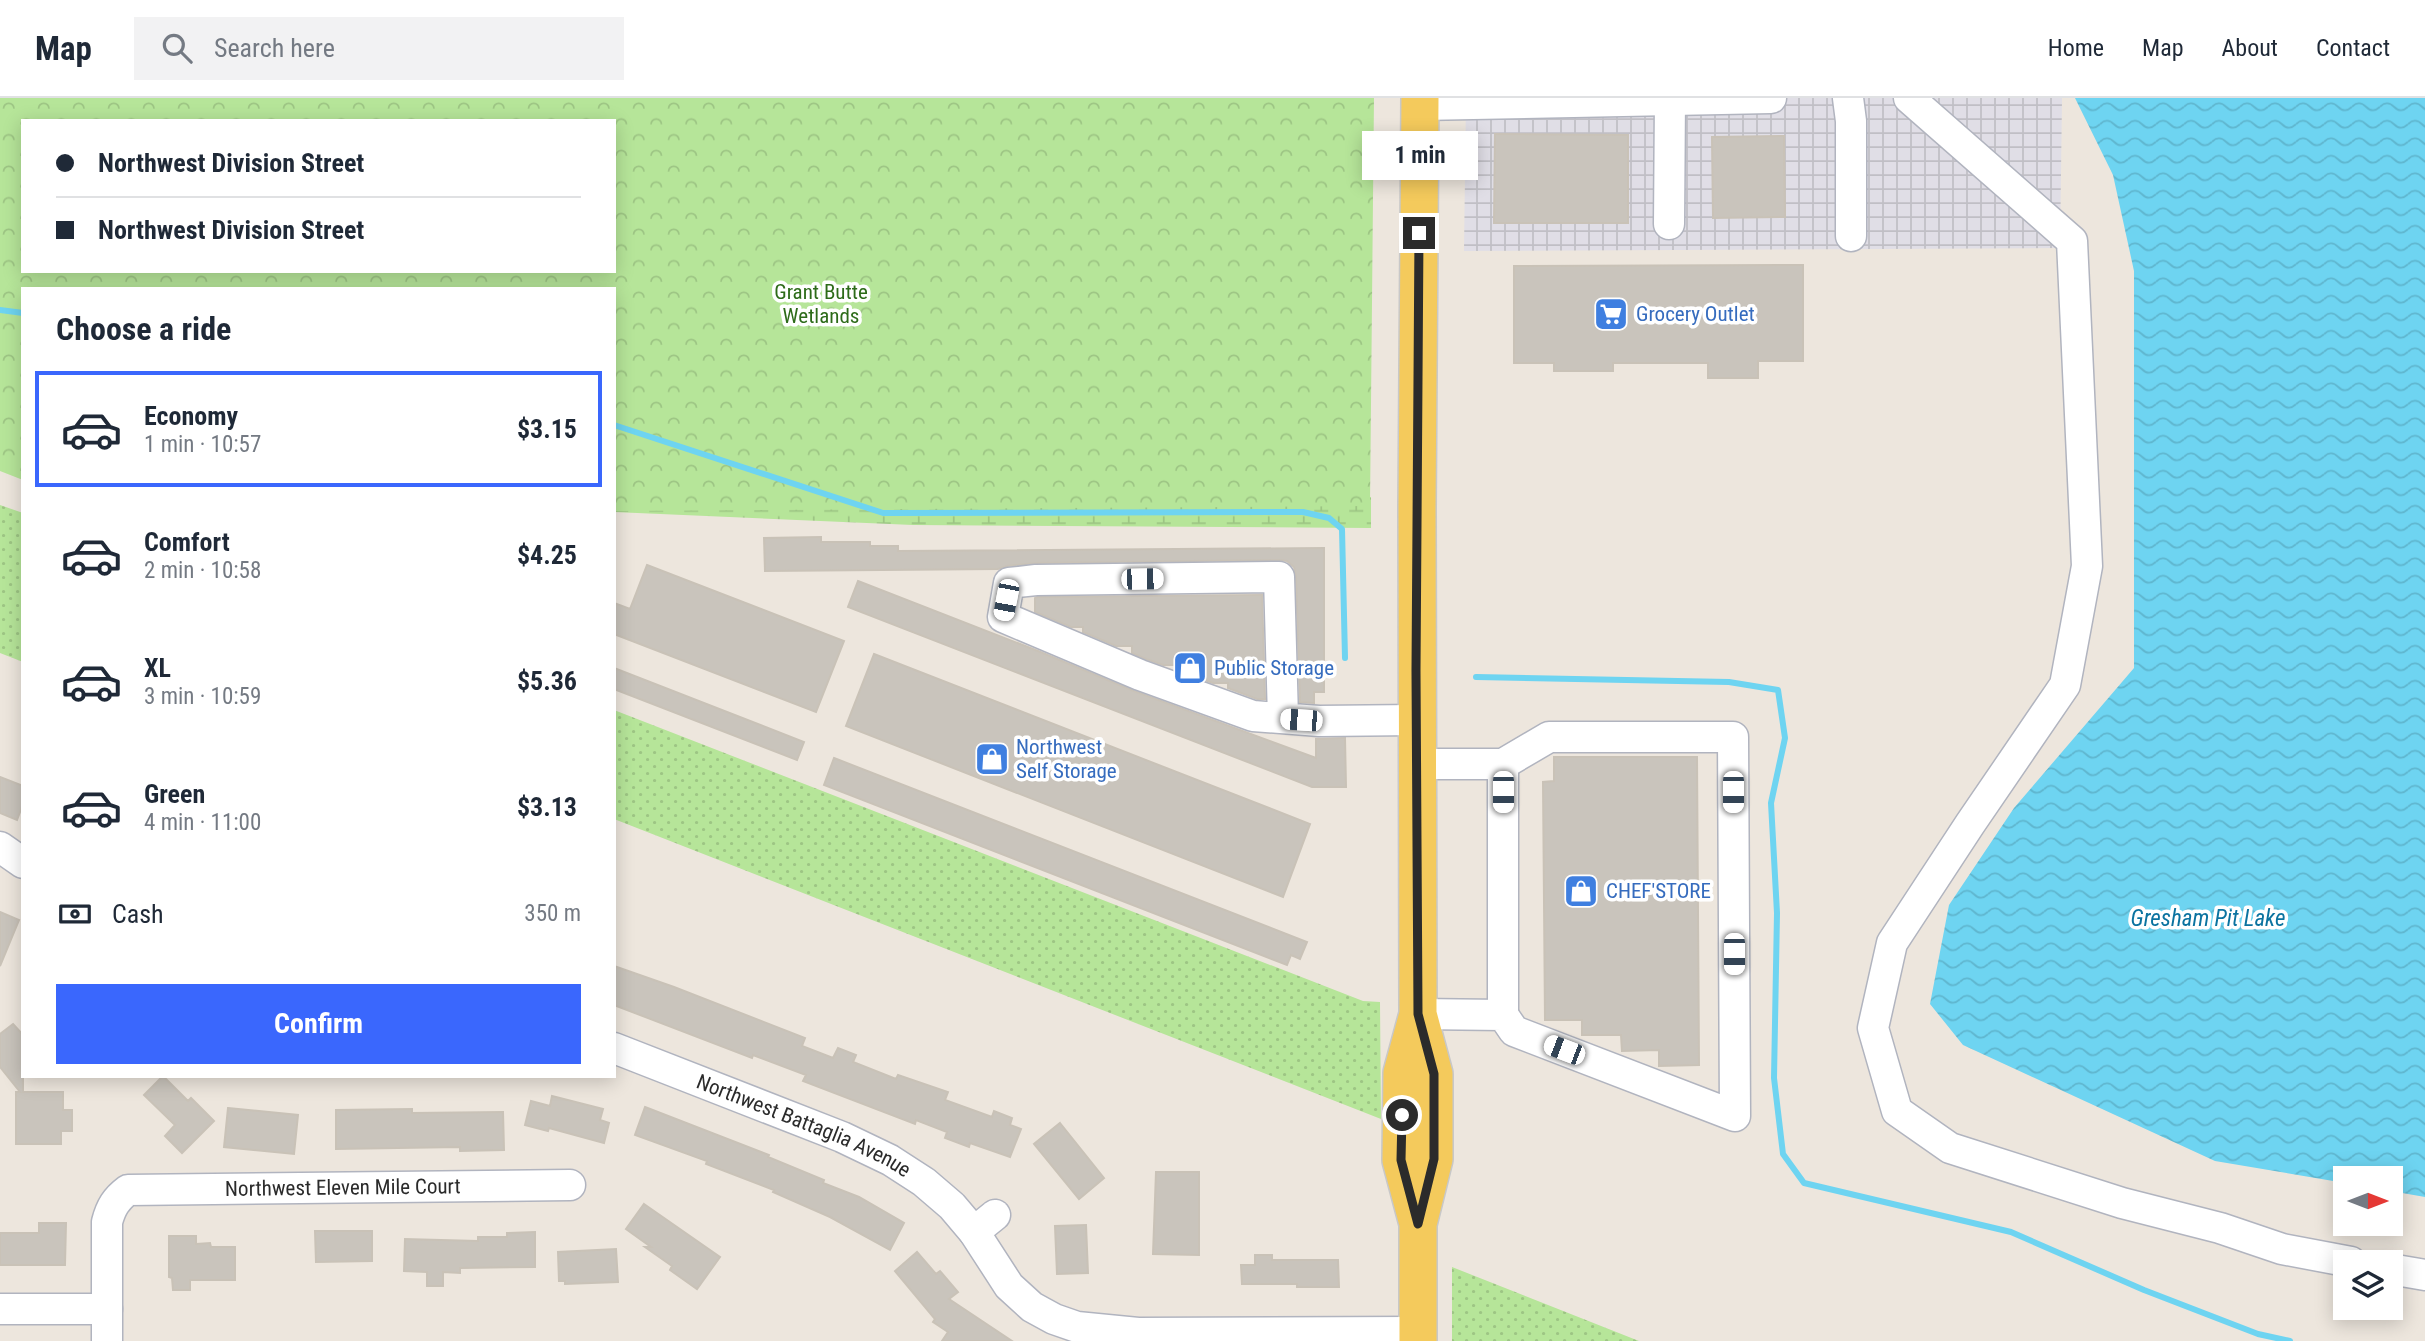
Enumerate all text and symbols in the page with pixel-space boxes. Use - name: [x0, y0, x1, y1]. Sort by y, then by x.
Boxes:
- search box: [134, 17, 624, 80]
- text: Map: [35, 29, 92, 68]
- icon: search: [158, 29, 196, 67]
- text: Search here: [214, 33, 335, 63]
- text: Home: [2048, 34, 2104, 62]
- text: Map: [2142, 34, 2184, 62]
- text: About: [2222, 34, 2278, 62]
- text: Contact: [2316, 34, 2390, 62]
- callout: 1 min: [1361, 131, 1477, 180]
- text: 1 min: [1394, 142, 1446, 169]
- text: Northwest Division Street: [98, 148, 364, 178]
- text: Northwest Division Street: [98, 215, 364, 245]
- route end: [1403, 217, 1435, 249]
- park label: Grant Butte Wetlands: [774, 280, 868, 328]
- supermarket icon: Grocery Outlet: [1592, 295, 1630, 333]
- place label: Grocery Outlet: [1636, 302, 1755, 326]
- text: Choose a ride: [56, 310, 231, 348]
- icon: car: [60, 398, 123, 461]
- text: Economy: [144, 401, 238, 431]
- text: $3.15: [517, 414, 577, 444]
- text: 1 min · 10:57: [144, 431, 261, 458]
- icon: car: [60, 524, 123, 587]
- text: Comfort: [144, 527, 230, 557]
- text: $4.25: [517, 540, 577, 570]
- text: 2 min · 10:58: [144, 557, 261, 584]
- car: [1121, 568, 1164, 590]
- car: [992, 577, 1021, 623]
- shop icon: Public Storage: [1171, 649, 1209, 687]
- icon: car: [60, 650, 123, 713]
- text: XL: [144, 653, 171, 683]
- place label: Public Storage: [1214, 656, 1334, 680]
- text: $5.36: [517, 666, 577, 696]
- text: 3 min · 10:59: [144, 683, 261, 710]
- car: [1280, 708, 1323, 732]
- place label: Northwest Self Storage: [1016, 735, 1117, 783]
- shop icon: Northwest Self Storage: [973, 740, 1011, 778]
- car: [1493, 771, 1514, 813]
- car: [1723, 771, 1744, 813]
- icon: car: [60, 776, 123, 839]
- text: Green: [144, 779, 205, 809]
- text: $3.13: [517, 792, 577, 822]
- text: 4 min · 11:00: [144, 809, 261, 836]
- shop icon: CHEF'STORE: [1562, 872, 1600, 910]
- place label: CHEF'STORE: [1606, 879, 1711, 903]
- icon: cash: [56, 895, 94, 933]
- text: Cash: [112, 899, 164, 929]
- text: 350 m: [524, 900, 581, 927]
- water label: Gresham Pit Lake: [2131, 905, 2285, 932]
- car: [1724, 933, 1745, 975]
- button: Confirm: [56, 984, 581, 1064]
- car: [1541, 1033, 1588, 1067]
- street label: Northwest Battaglia Avenue: [693, 1069, 915, 1182]
- route start: [1386, 1099, 1418, 1131]
- north arrow: [2333, 1166, 2403, 1236]
- map controls: [2333, 1166, 2403, 1320]
- street label: Northwest Eleven Mile Court: [225, 1174, 461, 1201]
- button: layers: [2333, 1250, 2403, 1320]

